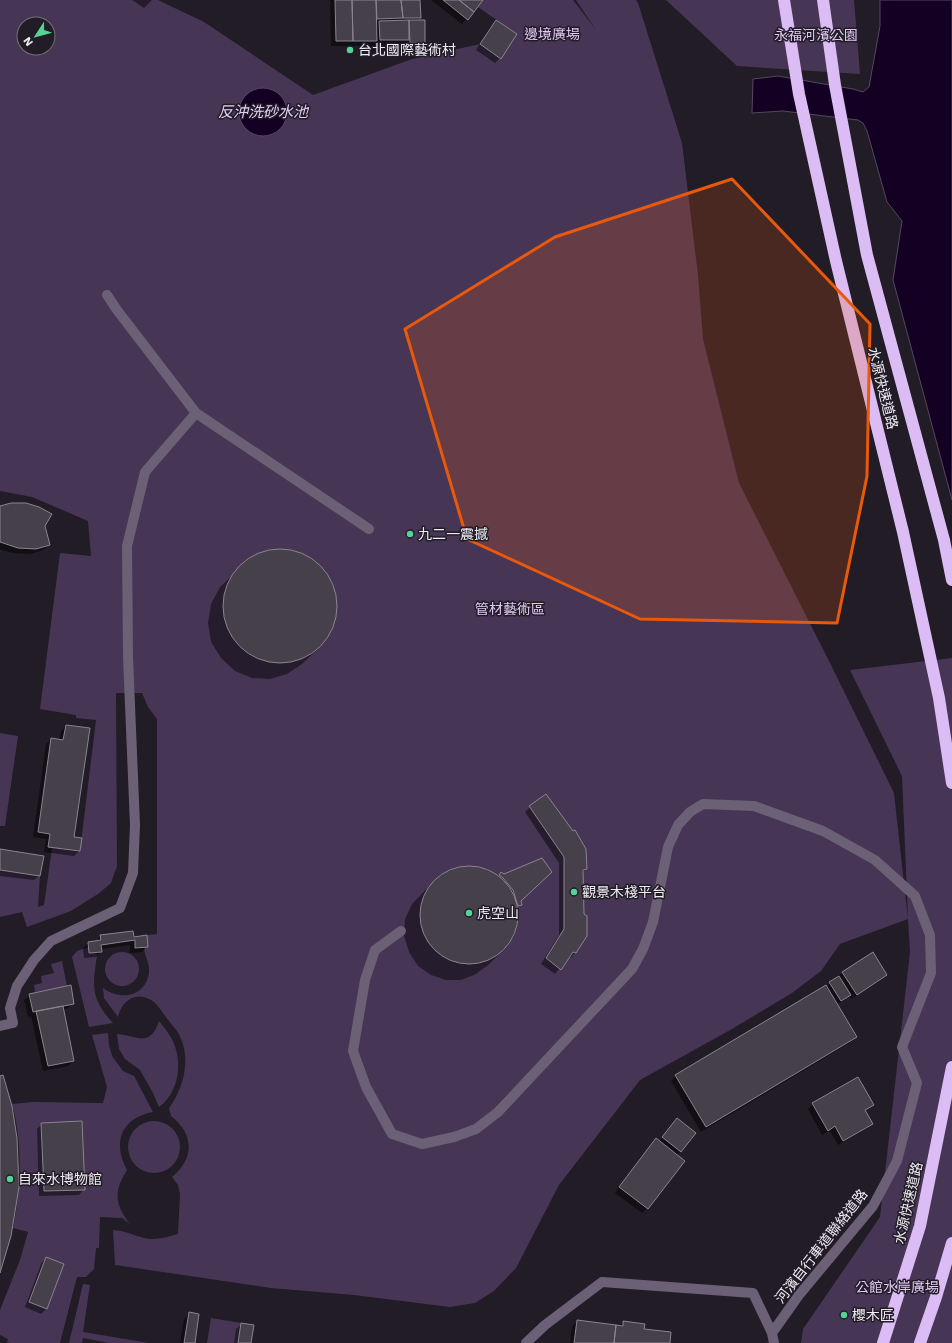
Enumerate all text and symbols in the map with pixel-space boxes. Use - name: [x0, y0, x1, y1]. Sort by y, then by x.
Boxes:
- north arrow: [16, 16, 56, 56]
- park label: 邊境廣場: [524, 26, 580, 42]
- park label: 永福河濱公園: [774, 27, 858, 43]
- text: N: [21, 34, 36, 49]
- place label: 台北國際藝術村: [358, 42, 456, 58]
- marker: 台北國際藝術村: [345, 45, 355, 55]
- water label: 反沖洗砂水池: [218, 103, 310, 121]
- street label: 水源快速道路: [865, 345, 901, 431]
- place label: 九二一震撼: [418, 526, 488, 542]
- marker: 九二一震撼: [405, 529, 415, 539]
- park label: 管材藝術區: [475, 601, 545, 617]
- place label: 觀景木棧平台: [582, 884, 666, 900]
- marker: 觀景木棧平台: [569, 887, 579, 897]
- place label: 虎空山: [477, 905, 519, 921]
- marker: 虎空山: [464, 908, 474, 918]
- street label: 水源快速道路: [891, 1160, 925, 1246]
- place label: 自來水博物館: [18, 1171, 102, 1187]
- marker: 自來水博物館: [5, 1174, 15, 1184]
- street label: 河濱自行車道聯絡道路: [772, 1186, 870, 1306]
- park label: 公館水岸廣場: [855, 1279, 939, 1295]
- place label: 櫻木匠: [852, 1307, 894, 1323]
- marker: 櫻木匠: [839, 1310, 849, 1320]

